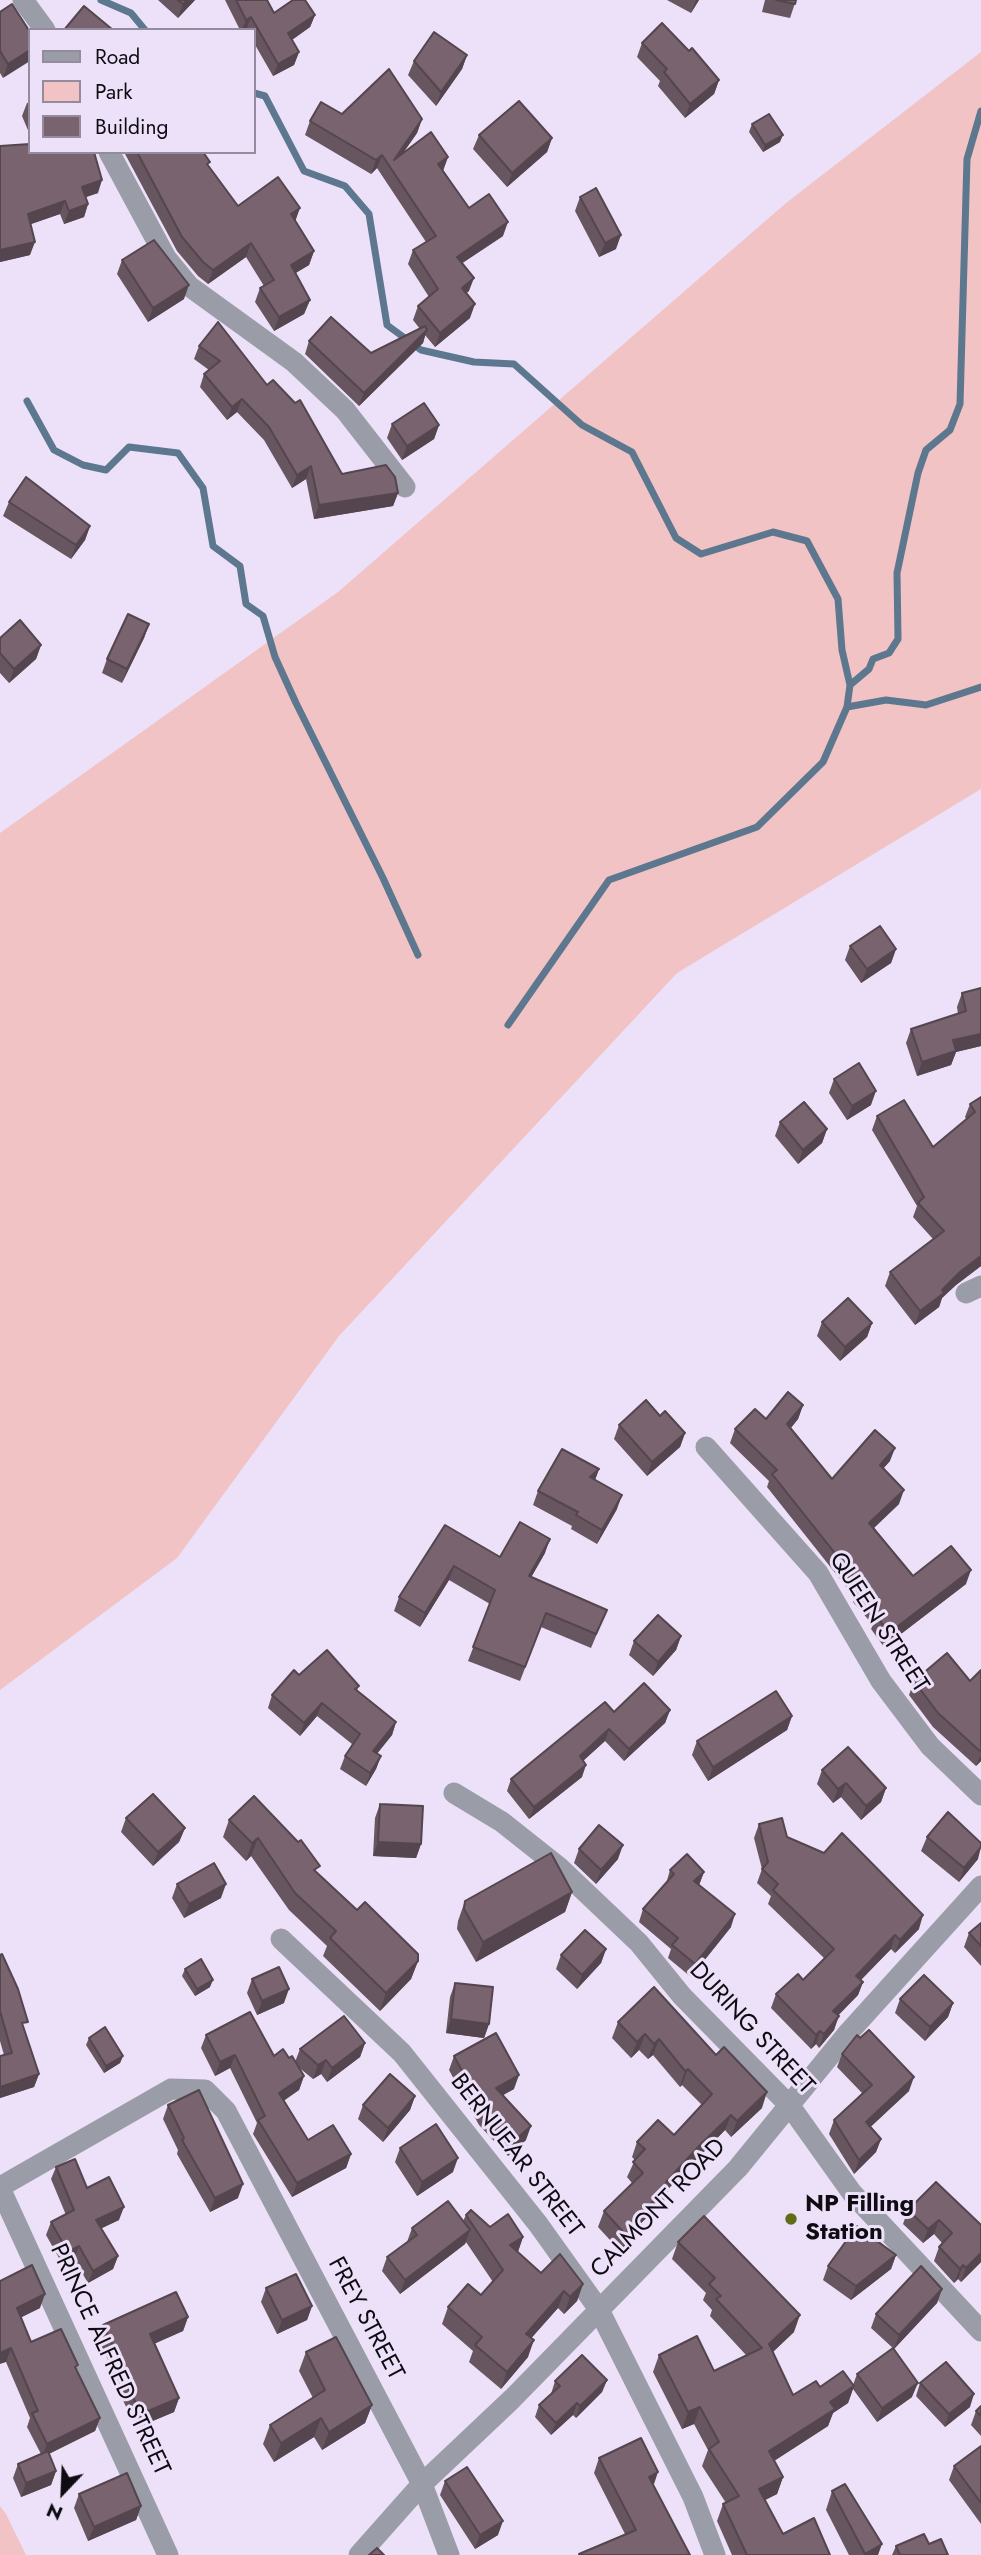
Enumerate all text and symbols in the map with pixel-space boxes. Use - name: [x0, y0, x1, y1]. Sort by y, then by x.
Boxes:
- legend: [28, 28, 256, 154]
- text: Road: [95, 42, 140, 72]
- text: Park: [95, 77, 132, 107]
- text: Building: [95, 112, 168, 142]
- street label: QUEEN STREET: [822, 1547, 934, 1699]
- street label: DURING STREET: [682, 1957, 820, 2101]
- street label: BERNUEAR STREET: [444, 2069, 588, 2243]
- street label: CALMONT ROAD: [585, 2134, 733, 2284]
- place label: NP Filling Station: [805, 2191, 914, 2247]
- marker: NP Filling Station: [783, 2211, 799, 2227]
- street label: PRINCE ALFRED STREET: [43, 2240, 175, 2480]
- street label: FREY STREET: [321, 2253, 409, 2385]
- north arrow: [28, 2457, 98, 2527]
- text: N: [42, 2496, 67, 2527]

